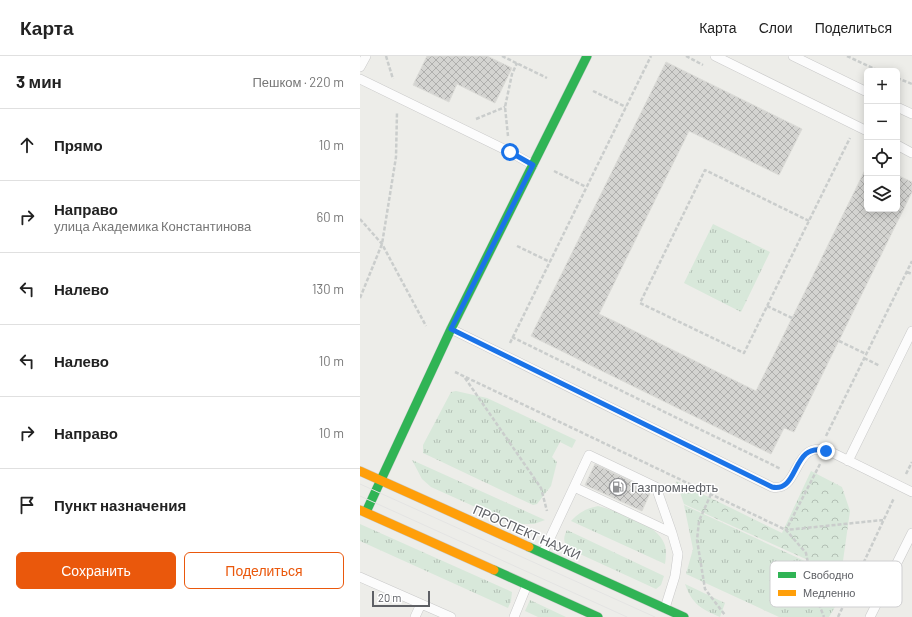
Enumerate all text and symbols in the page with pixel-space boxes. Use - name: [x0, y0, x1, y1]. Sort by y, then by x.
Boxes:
- text: Карта: [20, 16, 74, 39]
- text: Карта: [699, 19, 737, 36]
- text: Слои: [759, 19, 793, 36]
- text: Поделиться: [815, 19, 892, 36]
- map controls: [864, 68, 900, 212]
- button: +: [864, 68, 900, 104]
- text: 3 мин: [16, 71, 62, 91]
- text: Пешком · 220 m: [252, 74, 344, 90]
- button: −: [864, 104, 900, 140]
- icon: ahead: [16, 134, 38, 156]
- text: Прямо: [54, 136, 103, 154]
- text: 10 m: [319, 137, 344, 153]
- button: locate: [864, 140, 900, 176]
- route start: [501, 143, 519, 161]
- button: layers: [864, 176, 900, 212]
- text: Направо: [54, 200, 118, 218]
- icon: right: [16, 206, 38, 228]
- text: 60 m: [317, 209, 344, 225]
- text: улица Академика Константинова: [54, 218, 251, 234]
- icon: left: [16, 278, 38, 300]
- text: Налево: [54, 280, 109, 298]
- text: 130 m: [312, 281, 344, 297]
- icon: left: [16, 350, 38, 372]
- text: Налево: [54, 352, 109, 370]
- text: 10 m: [319, 353, 344, 369]
- icon: right: [16, 422, 38, 444]
- text: Направо: [54, 424, 118, 442]
- text: 10 m: [319, 425, 344, 441]
- route end: [817, 442, 835, 460]
- fuel station icon: Газпромнефть: [608, 477, 628, 497]
- place label: Газпромнефть: [631, 479, 719, 495]
- icon: arrive: [16, 494, 38, 516]
- text: Пункт назначения: [54, 496, 186, 514]
- street label: ПРОСПЕКТ НАУКИ: [471, 501, 583, 563]
- button: Сохранить: [16, 552, 176, 589]
- button: Поделиться: [184, 552, 344, 589]
- legend: [770, 561, 902, 607]
- text: Свободно: [803, 568, 854, 581]
- text: Медленно: [803, 586, 855, 599]
- scale bar: [372, 589, 430, 608]
- text: 20 m: [378, 591, 401, 604]

